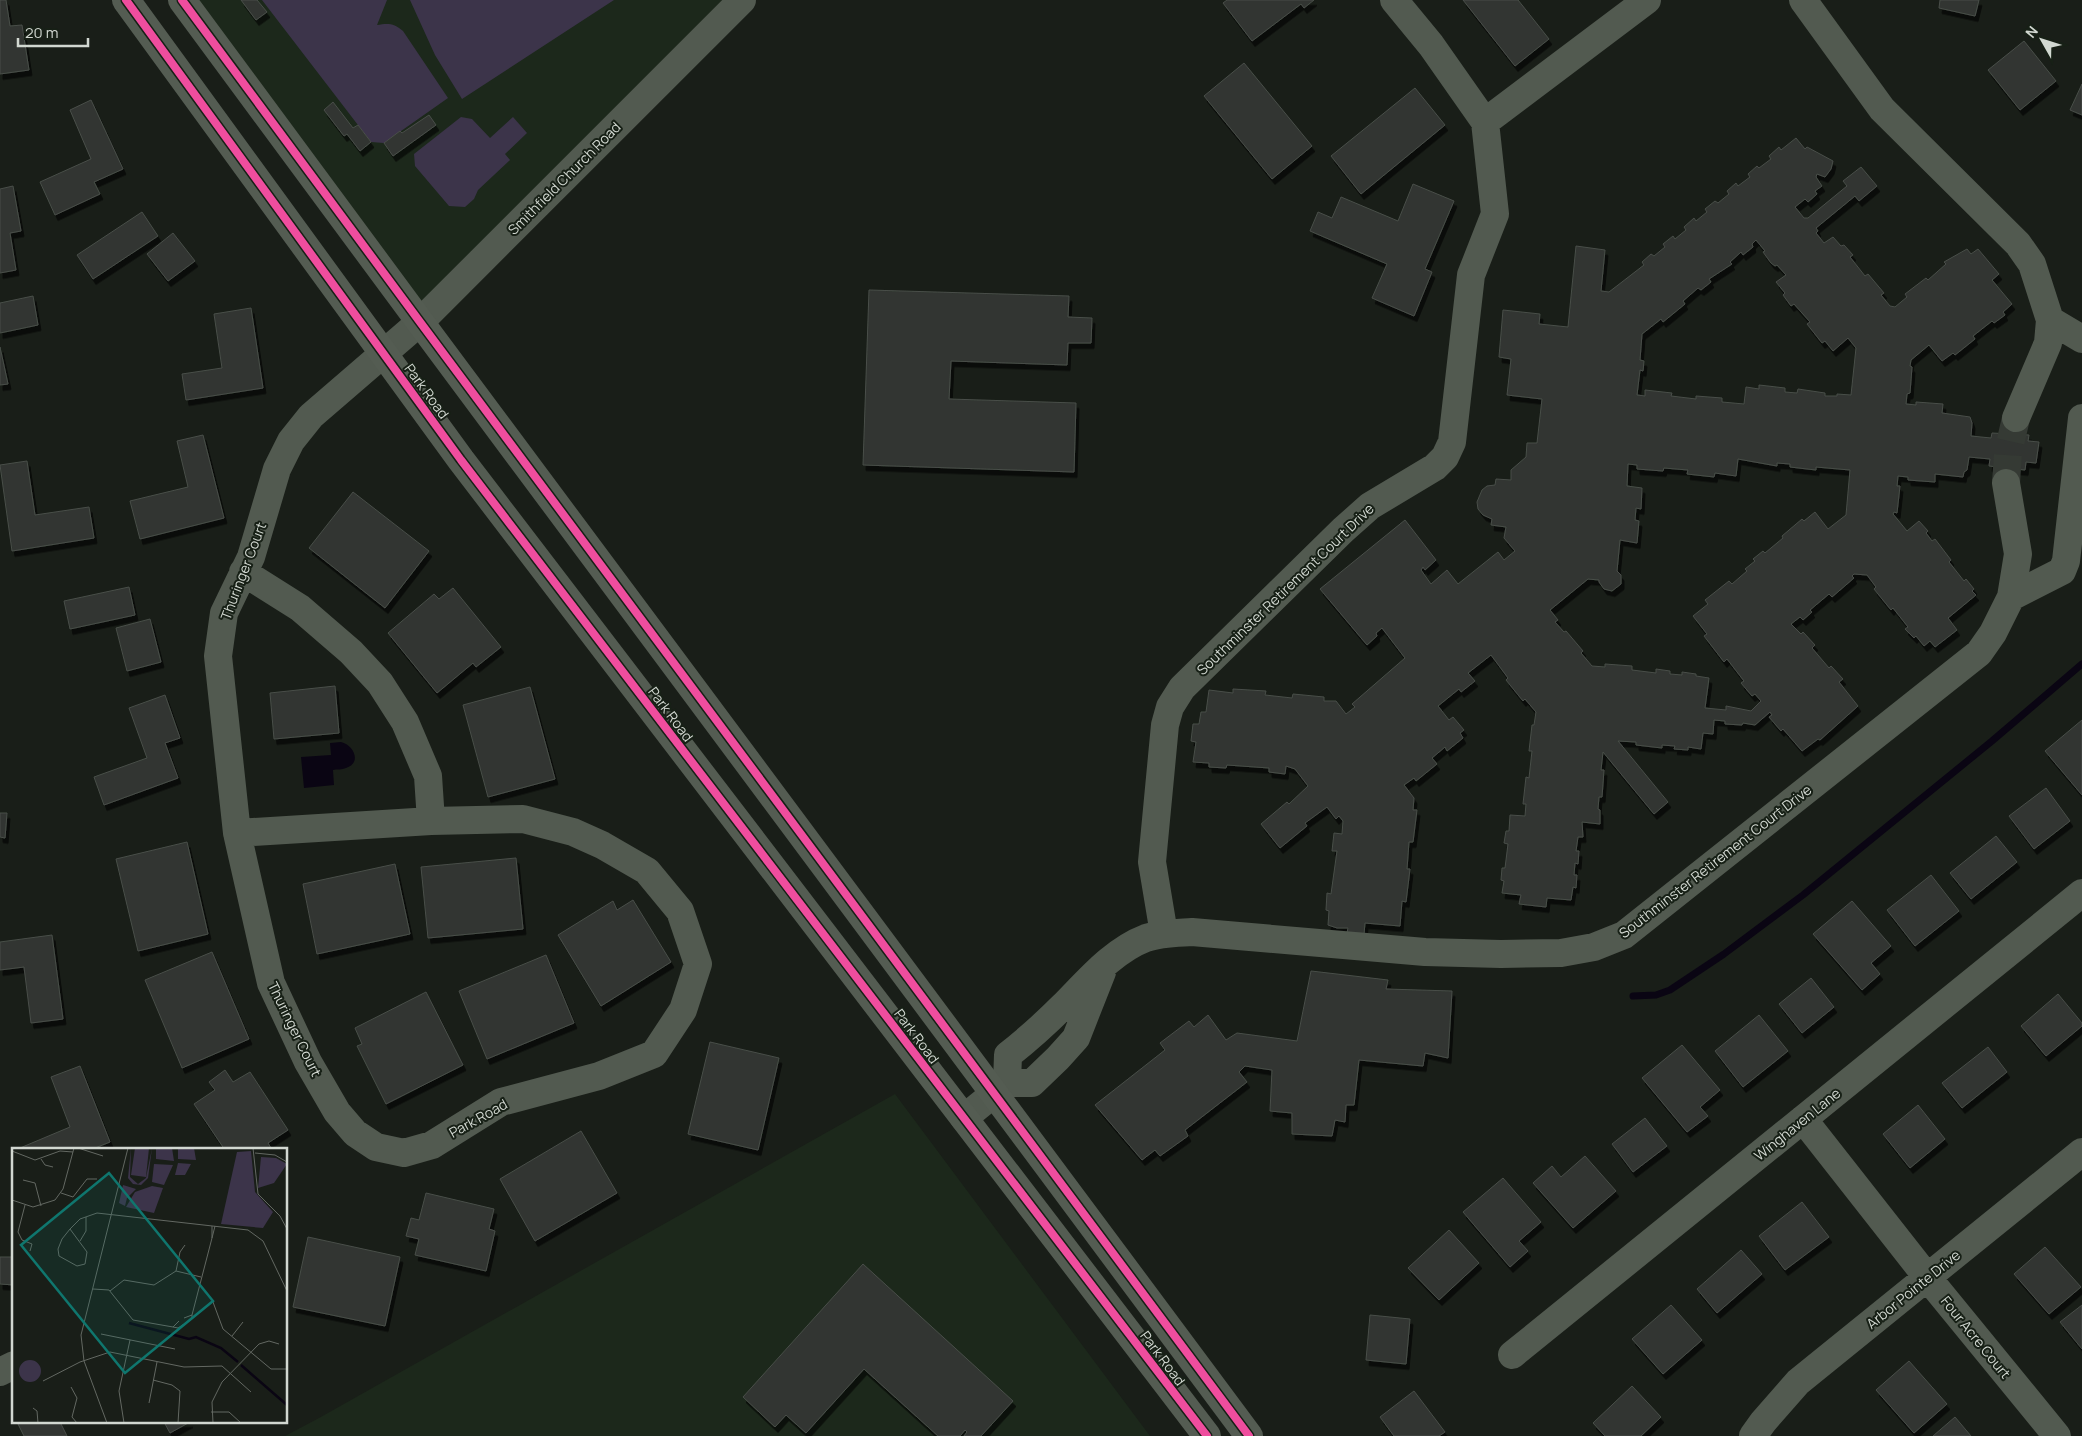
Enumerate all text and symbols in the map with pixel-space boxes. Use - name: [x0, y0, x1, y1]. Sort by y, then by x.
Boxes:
- scale bar: [18, 15, 88, 47]
- north arrow: [2017, 15, 2067, 65]
- text: 20 m: [25, 22, 58, 43]
- text: N: [2021, 22, 2042, 41]
- street label: Smithfield Church Road: [503, 117, 625, 239]
- street label: Park Road: [401, 360, 453, 422]
- street label: Southminster Retirement Court Drive: [1192, 499, 1378, 679]
- street label: Thuringer Court: [216, 519, 271, 623]
- street label: Park Road: [644, 683, 698, 745]
- street label: Southminster Retirement Court Drive: [1615, 780, 1815, 942]
- street label: Thuringer Court: [264, 978, 326, 1080]
- street label: Park Road: [890, 1005, 944, 1067]
- street label: Winghaven Lane: [1750, 1083, 1844, 1165]
- street label: Park Road: [445, 1094, 511, 1142]
- inset map: [12, 1148, 288, 1424]
- street label: Arbor Pointe Drive: [1862, 1245, 1964, 1333]
- street label: Four Acre Court: [1937, 1292, 2015, 1383]
- street label: Park Road: [1136, 1327, 1190, 1389]

